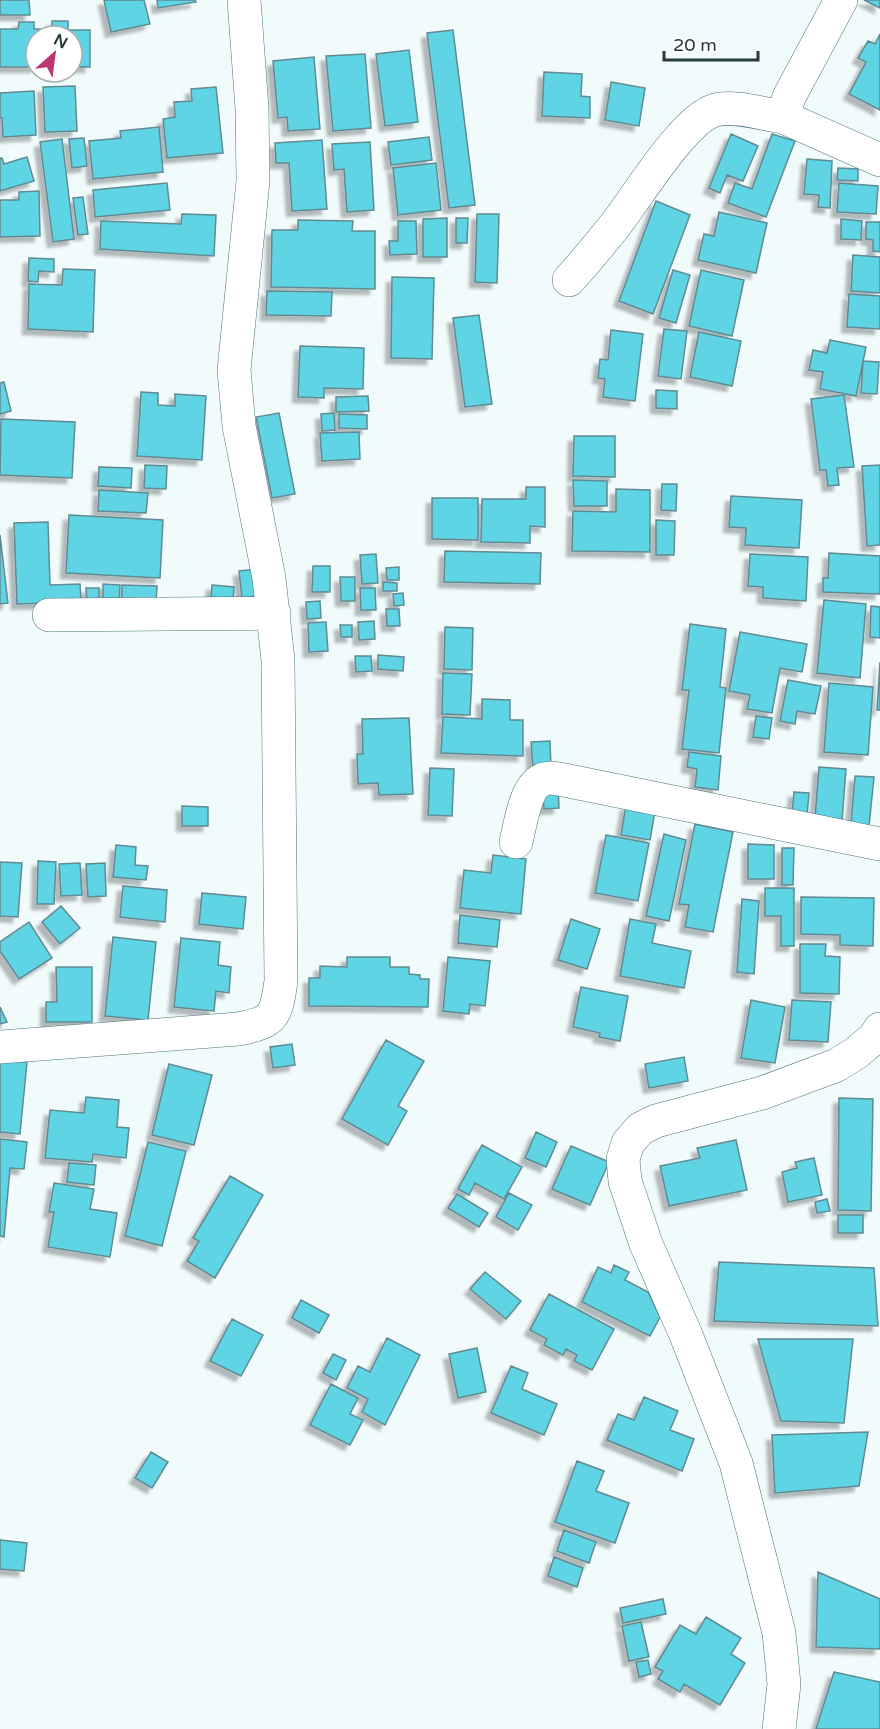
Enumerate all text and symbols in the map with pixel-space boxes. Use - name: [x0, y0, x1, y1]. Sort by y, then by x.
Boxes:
- north arrow: [24, 24, 84, 84]
- scale bar: [664, 24, 758, 62]
- text: N: [50, 30, 71, 53]
- text: 20 m: [673, 34, 717, 56]

